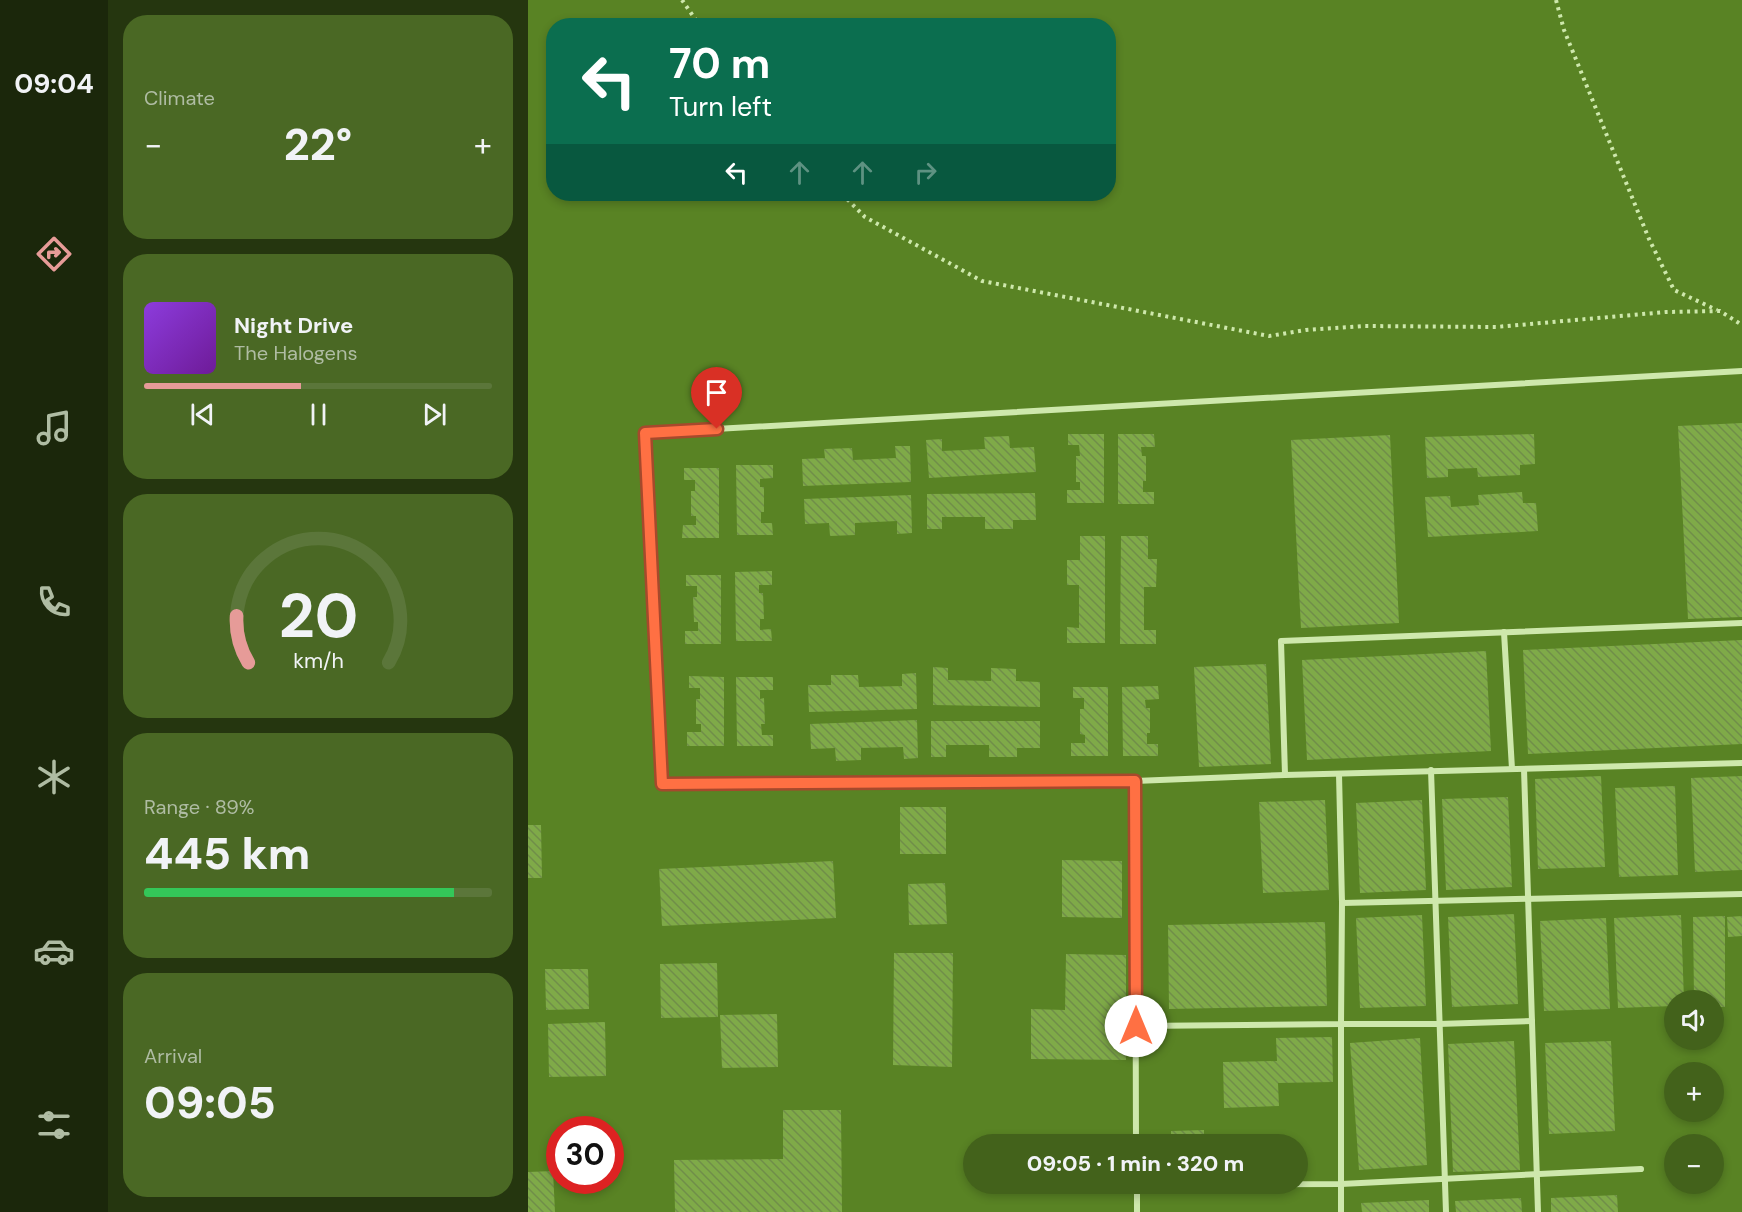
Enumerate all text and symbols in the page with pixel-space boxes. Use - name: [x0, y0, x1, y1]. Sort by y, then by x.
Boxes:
- text: 70 m: [669, 36, 770, 91]
- icon: left: [570, 42, 648, 120]
- text: 09:04: [14, 66, 94, 101]
- text: Climate: [144, 85, 215, 111]
- text: Turn left: [669, 89, 772, 124]
- text: 22°: [284, 115, 352, 174]
- text: −: [144, 123, 162, 166]
- text: +: [474, 123, 492, 166]
- icon: left: [720, 156, 753, 189]
- icon: ahead: [783, 156, 816, 189]
- icon: ahead: [846, 156, 879, 189]
- icon: right: [909, 156, 942, 189]
- icon: directions: [33, 233, 75, 275]
- text: Night Drive: [234, 311, 353, 340]
- text: The Halogens: [234, 340, 357, 366]
- pin: [691, 367, 742, 429]
- icon: arrive: [700, 376, 733, 409]
- icon: previous: [186, 398, 219, 431]
- icon: pause: [302, 398, 335, 431]
- icon: next: [418, 398, 451, 431]
- icon: music: [33, 407, 75, 449]
- text: 20: [278, 575, 358, 656]
- icon: phone: [33, 581, 75, 623]
- text: km/h: [293, 647, 343, 675]
- icon: climate: [33, 756, 75, 798]
- text: Range · 89%: [144, 794, 255, 820]
- text: 445 km: [144, 824, 310, 883]
- icon: car: [33, 930, 75, 972]
- map controls: [1664, 990, 1724, 1194]
- button: sound: [1664, 990, 1724, 1050]
- position arrow: [1104, 994, 1168, 1058]
- text: Arrival: [144, 1043, 202, 1069]
- button: +: [1664, 1062, 1724, 1122]
- text: 09:05: [144, 1073, 276, 1132]
- icon: filters: [33, 1104, 75, 1146]
- speed limit sign: 30: [546, 1116, 624, 1194]
- button: −: [1664, 1134, 1724, 1194]
- text: 09:05 · 1 min · 320 m: [1027, 1149, 1244, 1178]

